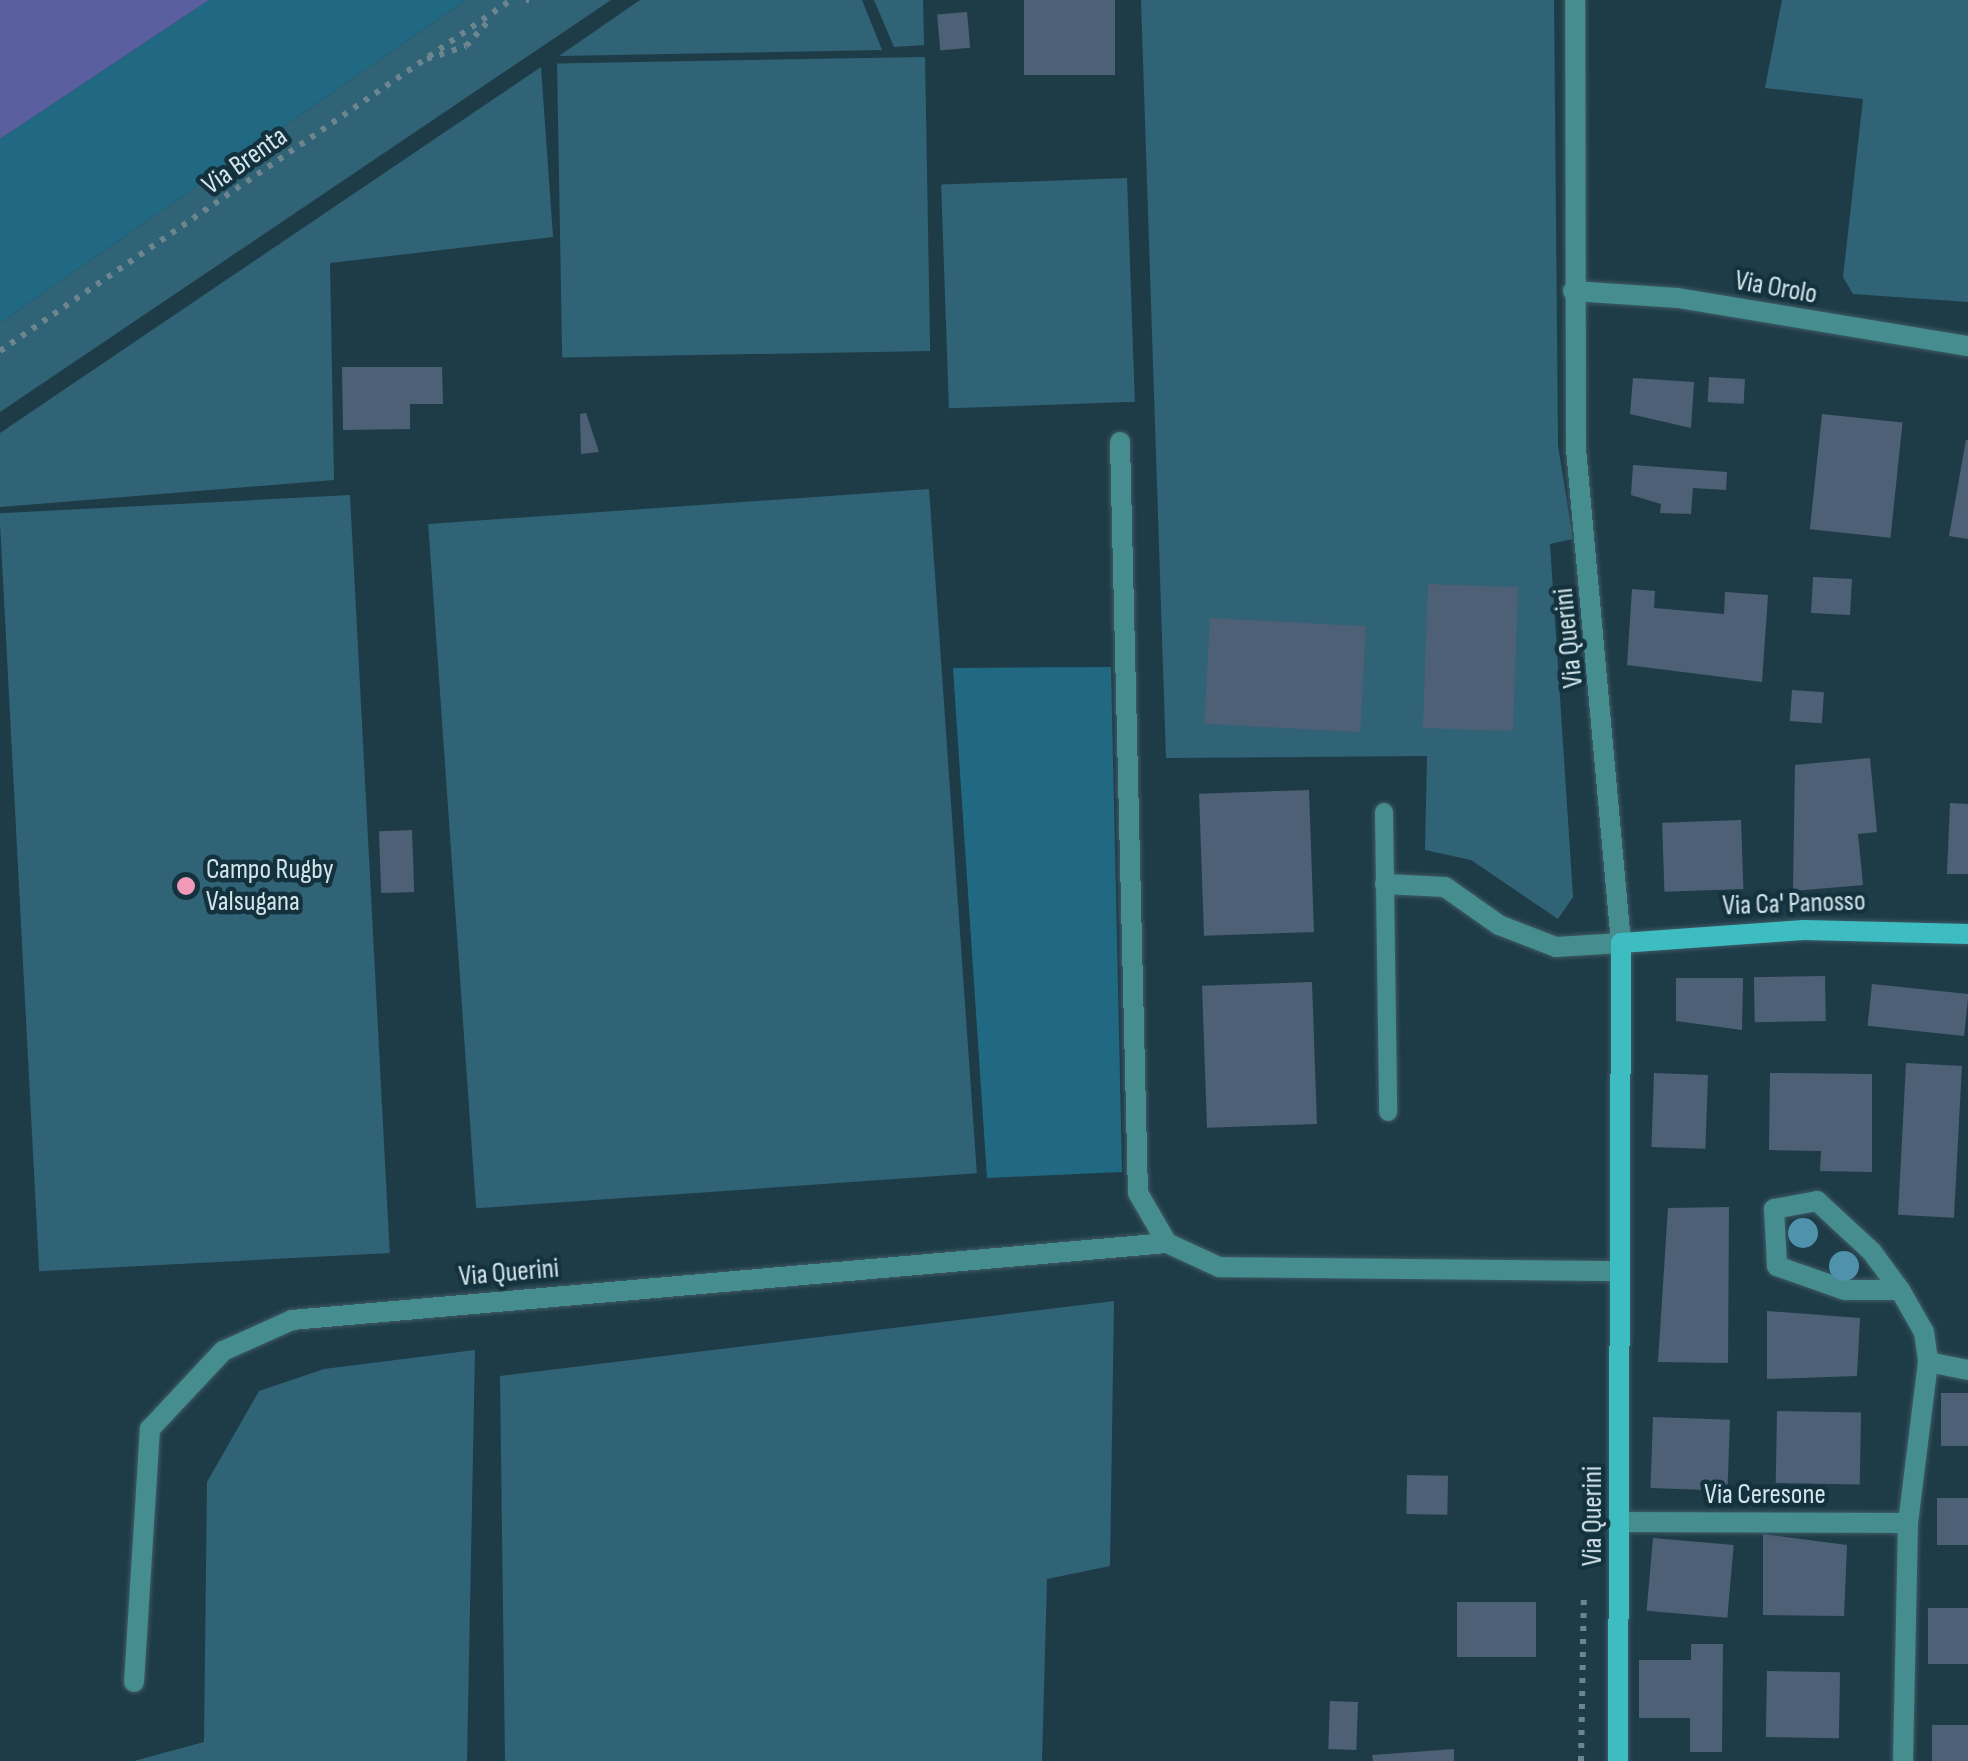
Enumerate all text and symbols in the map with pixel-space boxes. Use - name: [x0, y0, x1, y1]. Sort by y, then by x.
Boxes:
- street label: Via Brenta: [196, 120, 294, 202]
- street label: Via Orolo: [1732, 264, 1820, 312]
- street label: Via Querini: [1547, 586, 1591, 690]
- place label: Campo Rugby Valsugana: [206, 853, 334, 919]
- marker: Campo Rugby Valsugana: [175, 875, 197, 897]
- street label: Via Ca' Panosso: [1722, 885, 1866, 923]
- street label: Via Querini: [458, 1252, 560, 1294]
- street label: Via Querini: [1576, 1466, 1610, 1566]
- street label: Via Ceresone: [1704, 1478, 1826, 1512]

